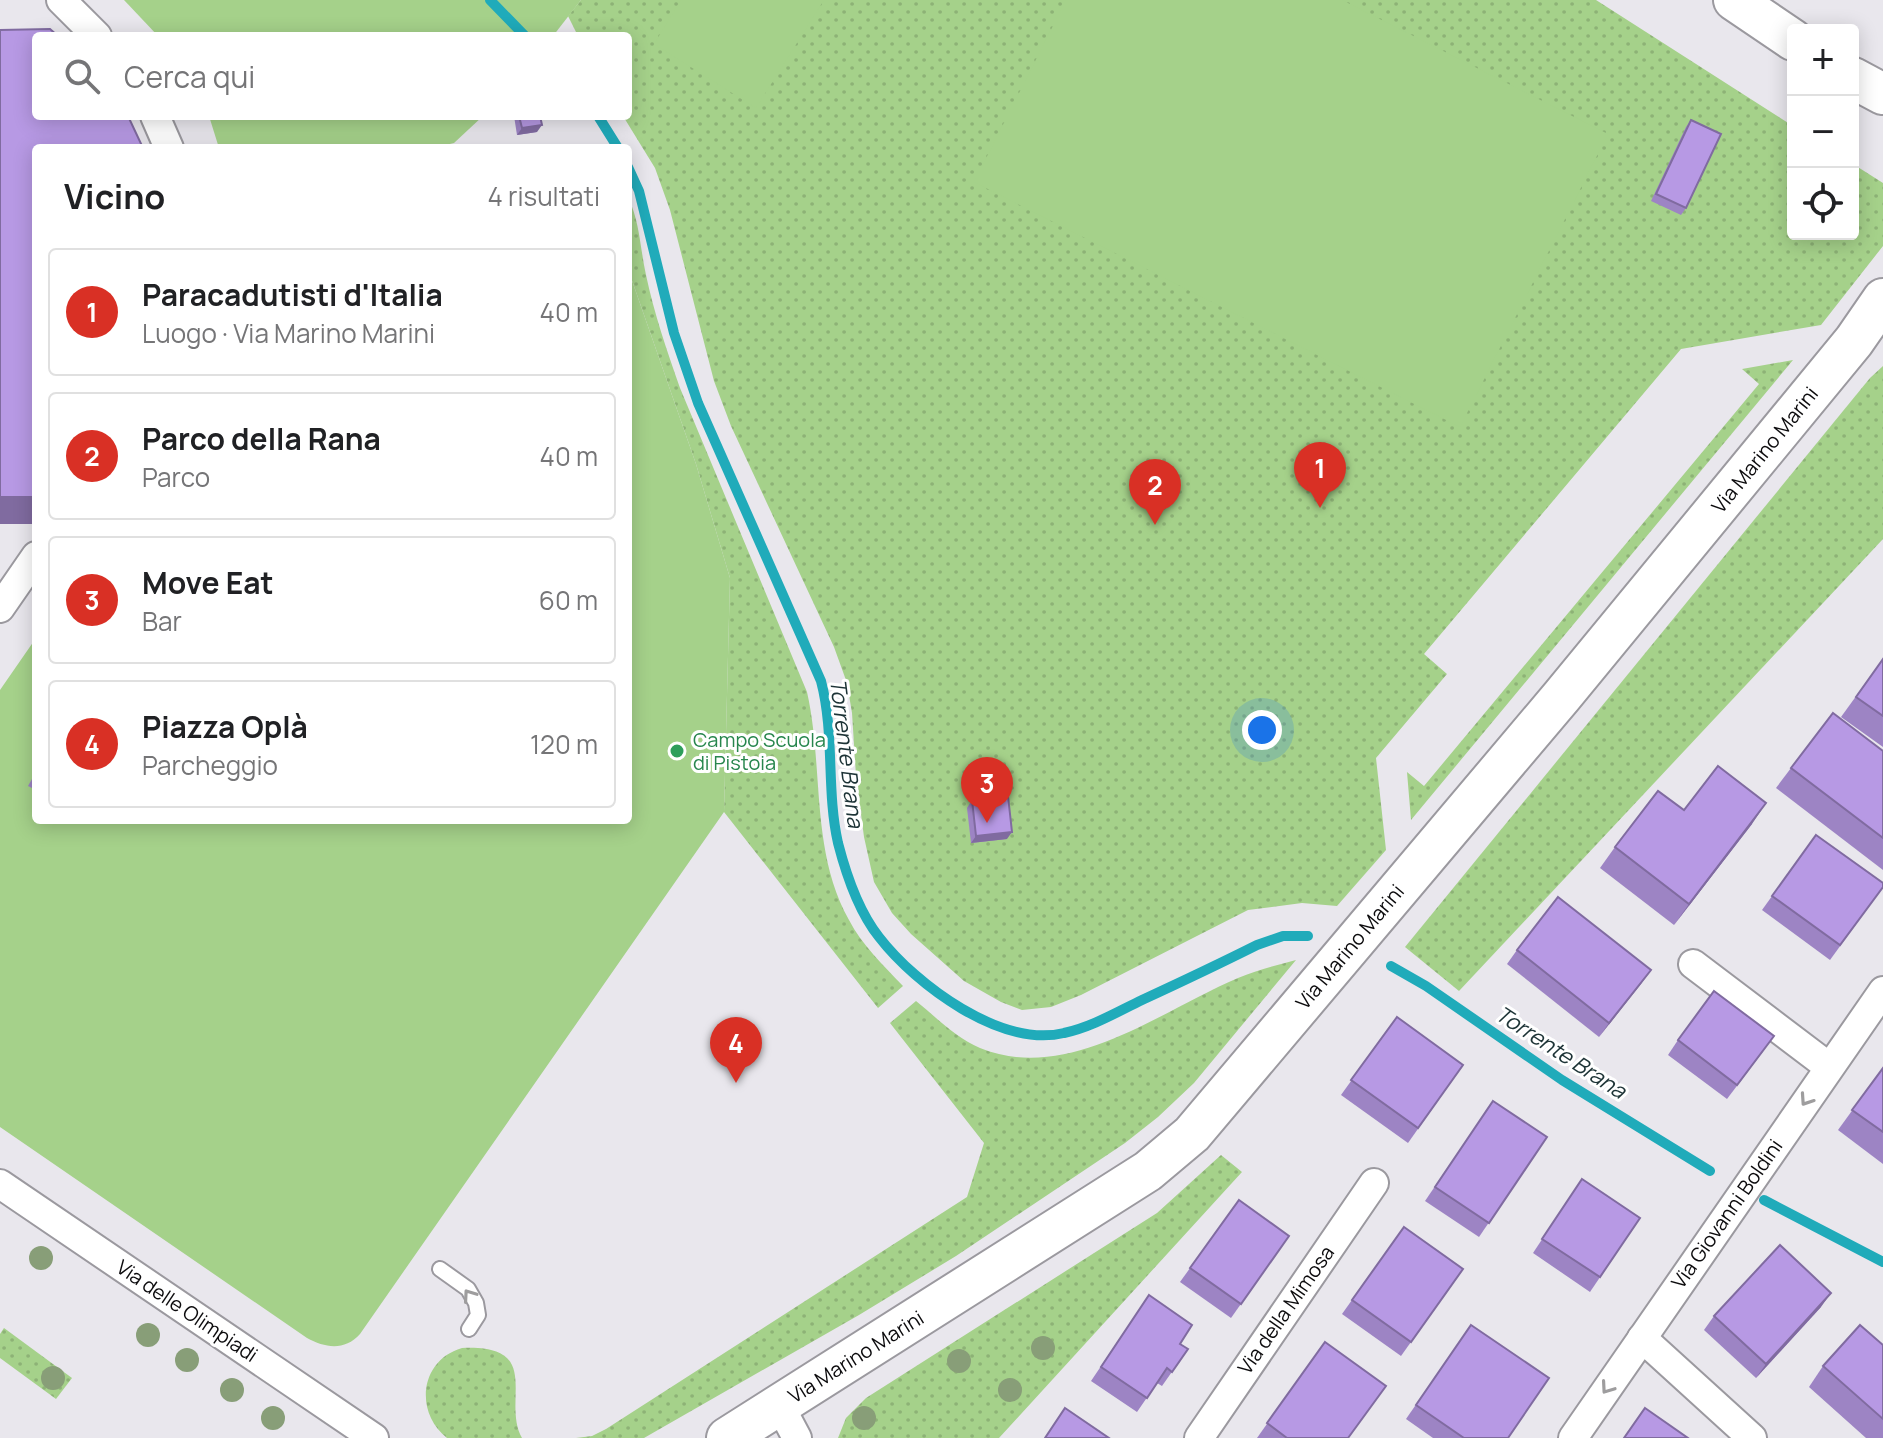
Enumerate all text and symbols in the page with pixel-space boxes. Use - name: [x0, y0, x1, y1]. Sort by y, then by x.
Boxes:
- map controls: [1787, 24, 1859, 240]
- button: +: [1787, 24, 1859, 96]
- search box: [32, 32, 632, 120]
- icon: search: [60, 54, 104, 98]
- text: Cerca qui: [124, 56, 255, 97]
- button: −: [1787, 96, 1859, 168]
- button: locate: [1787, 168, 1859, 240]
- text: Vicino: [64, 173, 165, 219]
- text: 4 risultati: [488, 178, 600, 214]
- text: Paracadutisti d'Italia: [142, 274, 443, 315]
- text: 1: [86, 294, 98, 330]
- text: 40 m: [540, 294, 598, 330]
- text: Luogo · Via Marino Marini: [142, 315, 435, 351]
- street label: Via Marino Marini: [1705, 381, 1824, 519]
- text: Parco della Rana: [142, 418, 381, 459]
- text: 2: [84, 438, 100, 474]
- text: 40 m: [540, 438, 598, 474]
- pin: 1: [1294, 442, 1346, 508]
- text: Parco: [142, 459, 210, 495]
- pin: 2: [1129, 459, 1181, 525]
- text: Move Eat: [142, 562, 273, 603]
- text: 3: [84, 582, 100, 618]
- text: 60 m: [539, 582, 598, 618]
- text: Bar: [142, 603, 182, 639]
- water label: Torrente Brana: [823, 677, 871, 831]
- text: Piazza Oplà: [142, 706, 308, 747]
- your location: [1242, 710, 1282, 750]
- text: 4: [84, 726, 100, 762]
- text: 120 m: [530, 726, 598, 762]
- place label: Campo Scuola di Pistoia: [693, 726, 826, 776]
- marker: Campo Scuola di Pistoia: [668, 742, 686, 760]
- text: Parcheggio: [142, 747, 278, 783]
- pin: 3: [961, 757, 1013, 823]
- street label: Via Marino Marini: [1289, 879, 1410, 1015]
- water label: Torrente Brana: [1490, 999, 1633, 1106]
- pin: 4: [710, 1017, 762, 1083]
- one-way arrow: [1801, 1092, 1816, 1106]
- street label: Via Giovanni Boldini: [1665, 1134, 1788, 1294]
- street label: Via della Mimosa: [1231, 1240, 1340, 1379]
- street label: Via delle Olimpiadi: [111, 1253, 263, 1368]
- one-way arrow: [464, 1290, 479, 1304]
- street label: Via Marino Marini: [783, 1304, 929, 1409]
- one-way arrow: [1602, 1379, 1617, 1393]

